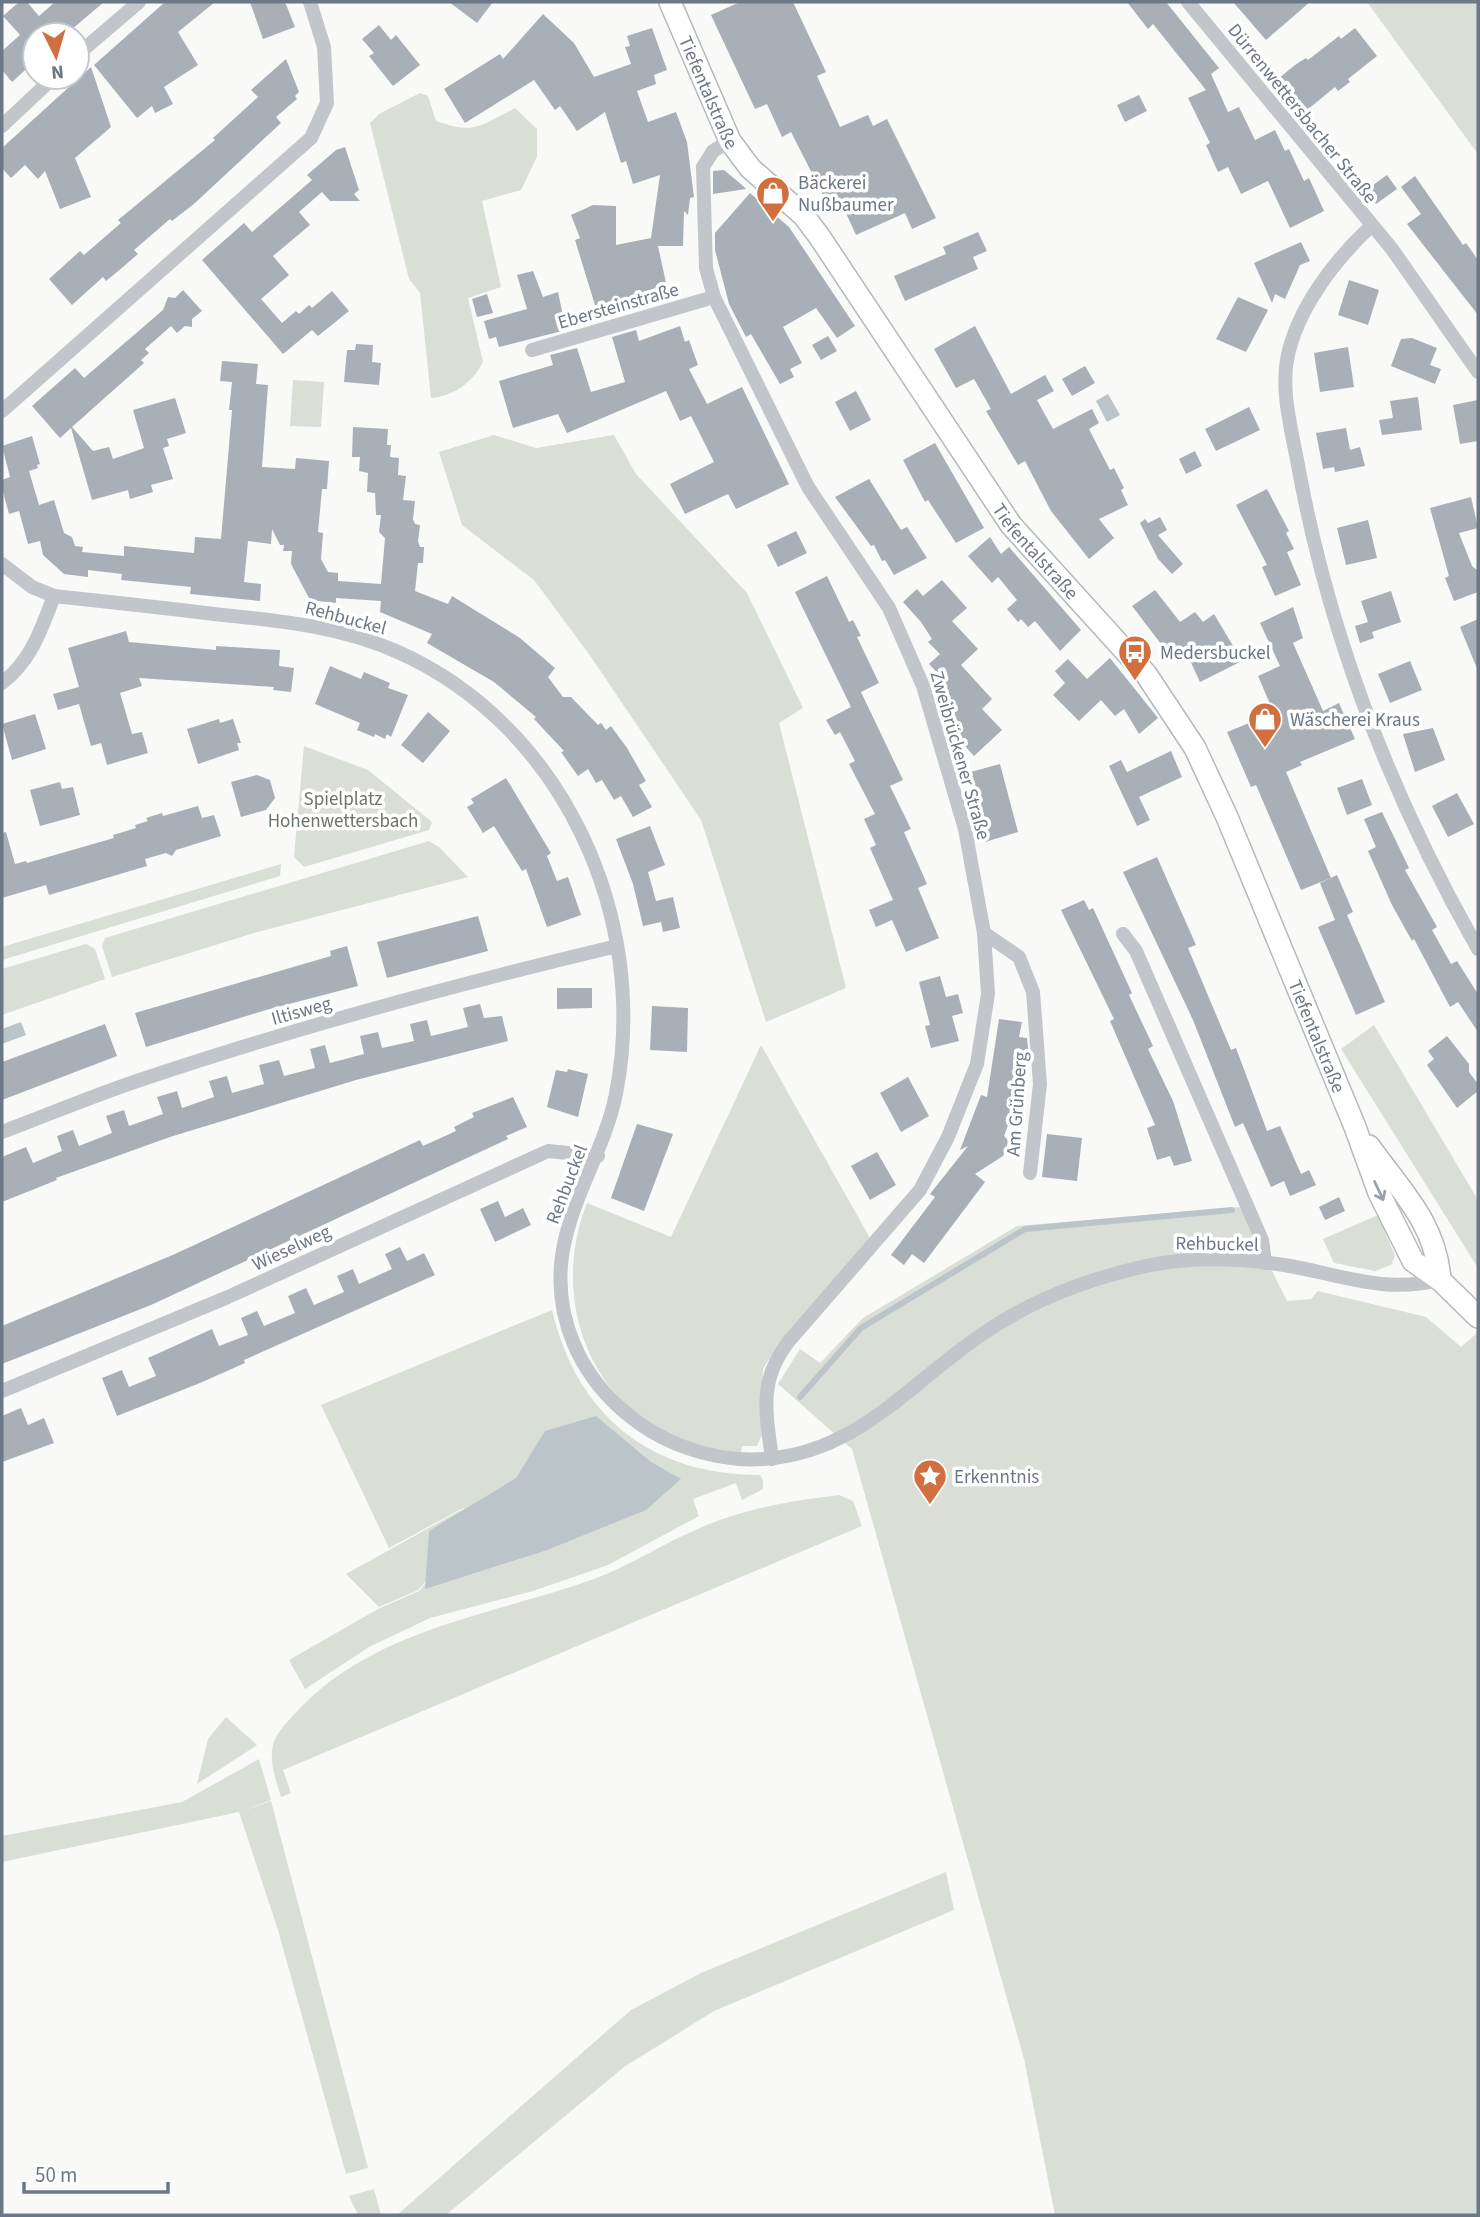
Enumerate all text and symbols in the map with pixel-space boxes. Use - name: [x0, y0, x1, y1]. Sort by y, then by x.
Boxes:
- street label: Dürrenwettersbacher Straße: [1221, 18, 1383, 210]
- north arrow: [21, 21, 91, 91]
- street label: Tiefentalstraße: [671, 32, 744, 155]
- text: N: [50, 57, 65, 85]
- place label: Bäckerei Nußbaumer: [798, 170, 894, 219]
- shop icon: Bäckerei Nußbaumer: [754, 174, 792, 223]
- street label: Ebersteinstraße: [555, 276, 682, 337]
- street label: Tiefentalstraße: [985, 498, 1084, 606]
- street label: Rehbuckel: [302, 595, 389, 642]
- bus stop icon: Medersbuckel: [1116, 633, 1154, 682]
- place label: Medersbuckel: [1160, 640, 1271, 667]
- street label: Zweibrückener Straße: [923, 668, 997, 843]
- shop icon: Wäscherei Kraus: [1246, 700, 1284, 749]
- place label: Wäscherei Kraus: [1290, 707, 1420, 734]
- park label: Spielplatz Hohenwettersbach: [268, 786, 418, 835]
- street label: Tiefentalstraße: [1281, 976, 1351, 1097]
- street label: Iltisweg: [268, 990, 335, 1033]
- street label: Am Grünberg: [1000, 1050, 1035, 1157]
- street label: Rehbuckel: [540, 1141, 595, 1228]
- one-way arrow: [1373, 1180, 1386, 1201]
- street label: Wieselweg: [248, 1218, 336, 1278]
- street label: Rehbuckel: [1175, 1230, 1259, 1259]
- place icon: Erkenntnis: [911, 1457, 949, 1506]
- place label: Erkenntnis: [954, 1464, 1039, 1491]
- scale bar: [24, 2150, 168, 2194]
- text: 50 m: [35, 2160, 77, 2190]

